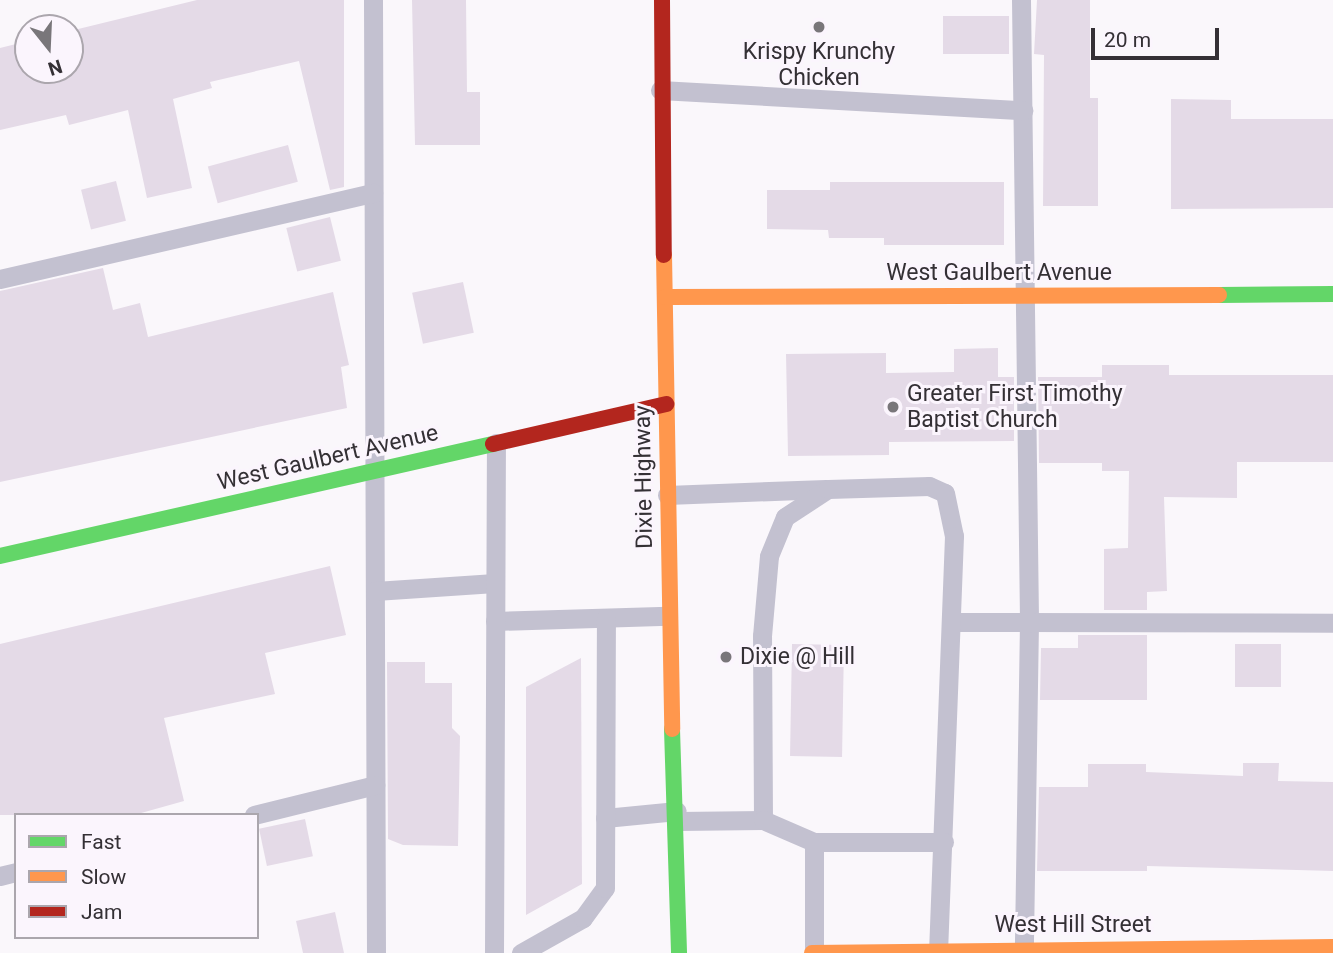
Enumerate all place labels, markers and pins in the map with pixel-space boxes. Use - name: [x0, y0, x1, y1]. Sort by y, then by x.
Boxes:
- marker: Krispy Krunchy Chicken: [811, 19, 827, 35]
- place label: Krispy Krunchy Chicken: [743, 38, 895, 92]
- place label: Greater First Timothy Baptist Church: [907, 380, 1123, 434]
- marker: Greater First Timothy Baptist Church: [885, 399, 901, 415]
- place label: Dixie @ Hill: [740, 643, 855, 671]
- marker: Dixie @ Hill: [718, 649, 734, 665]

